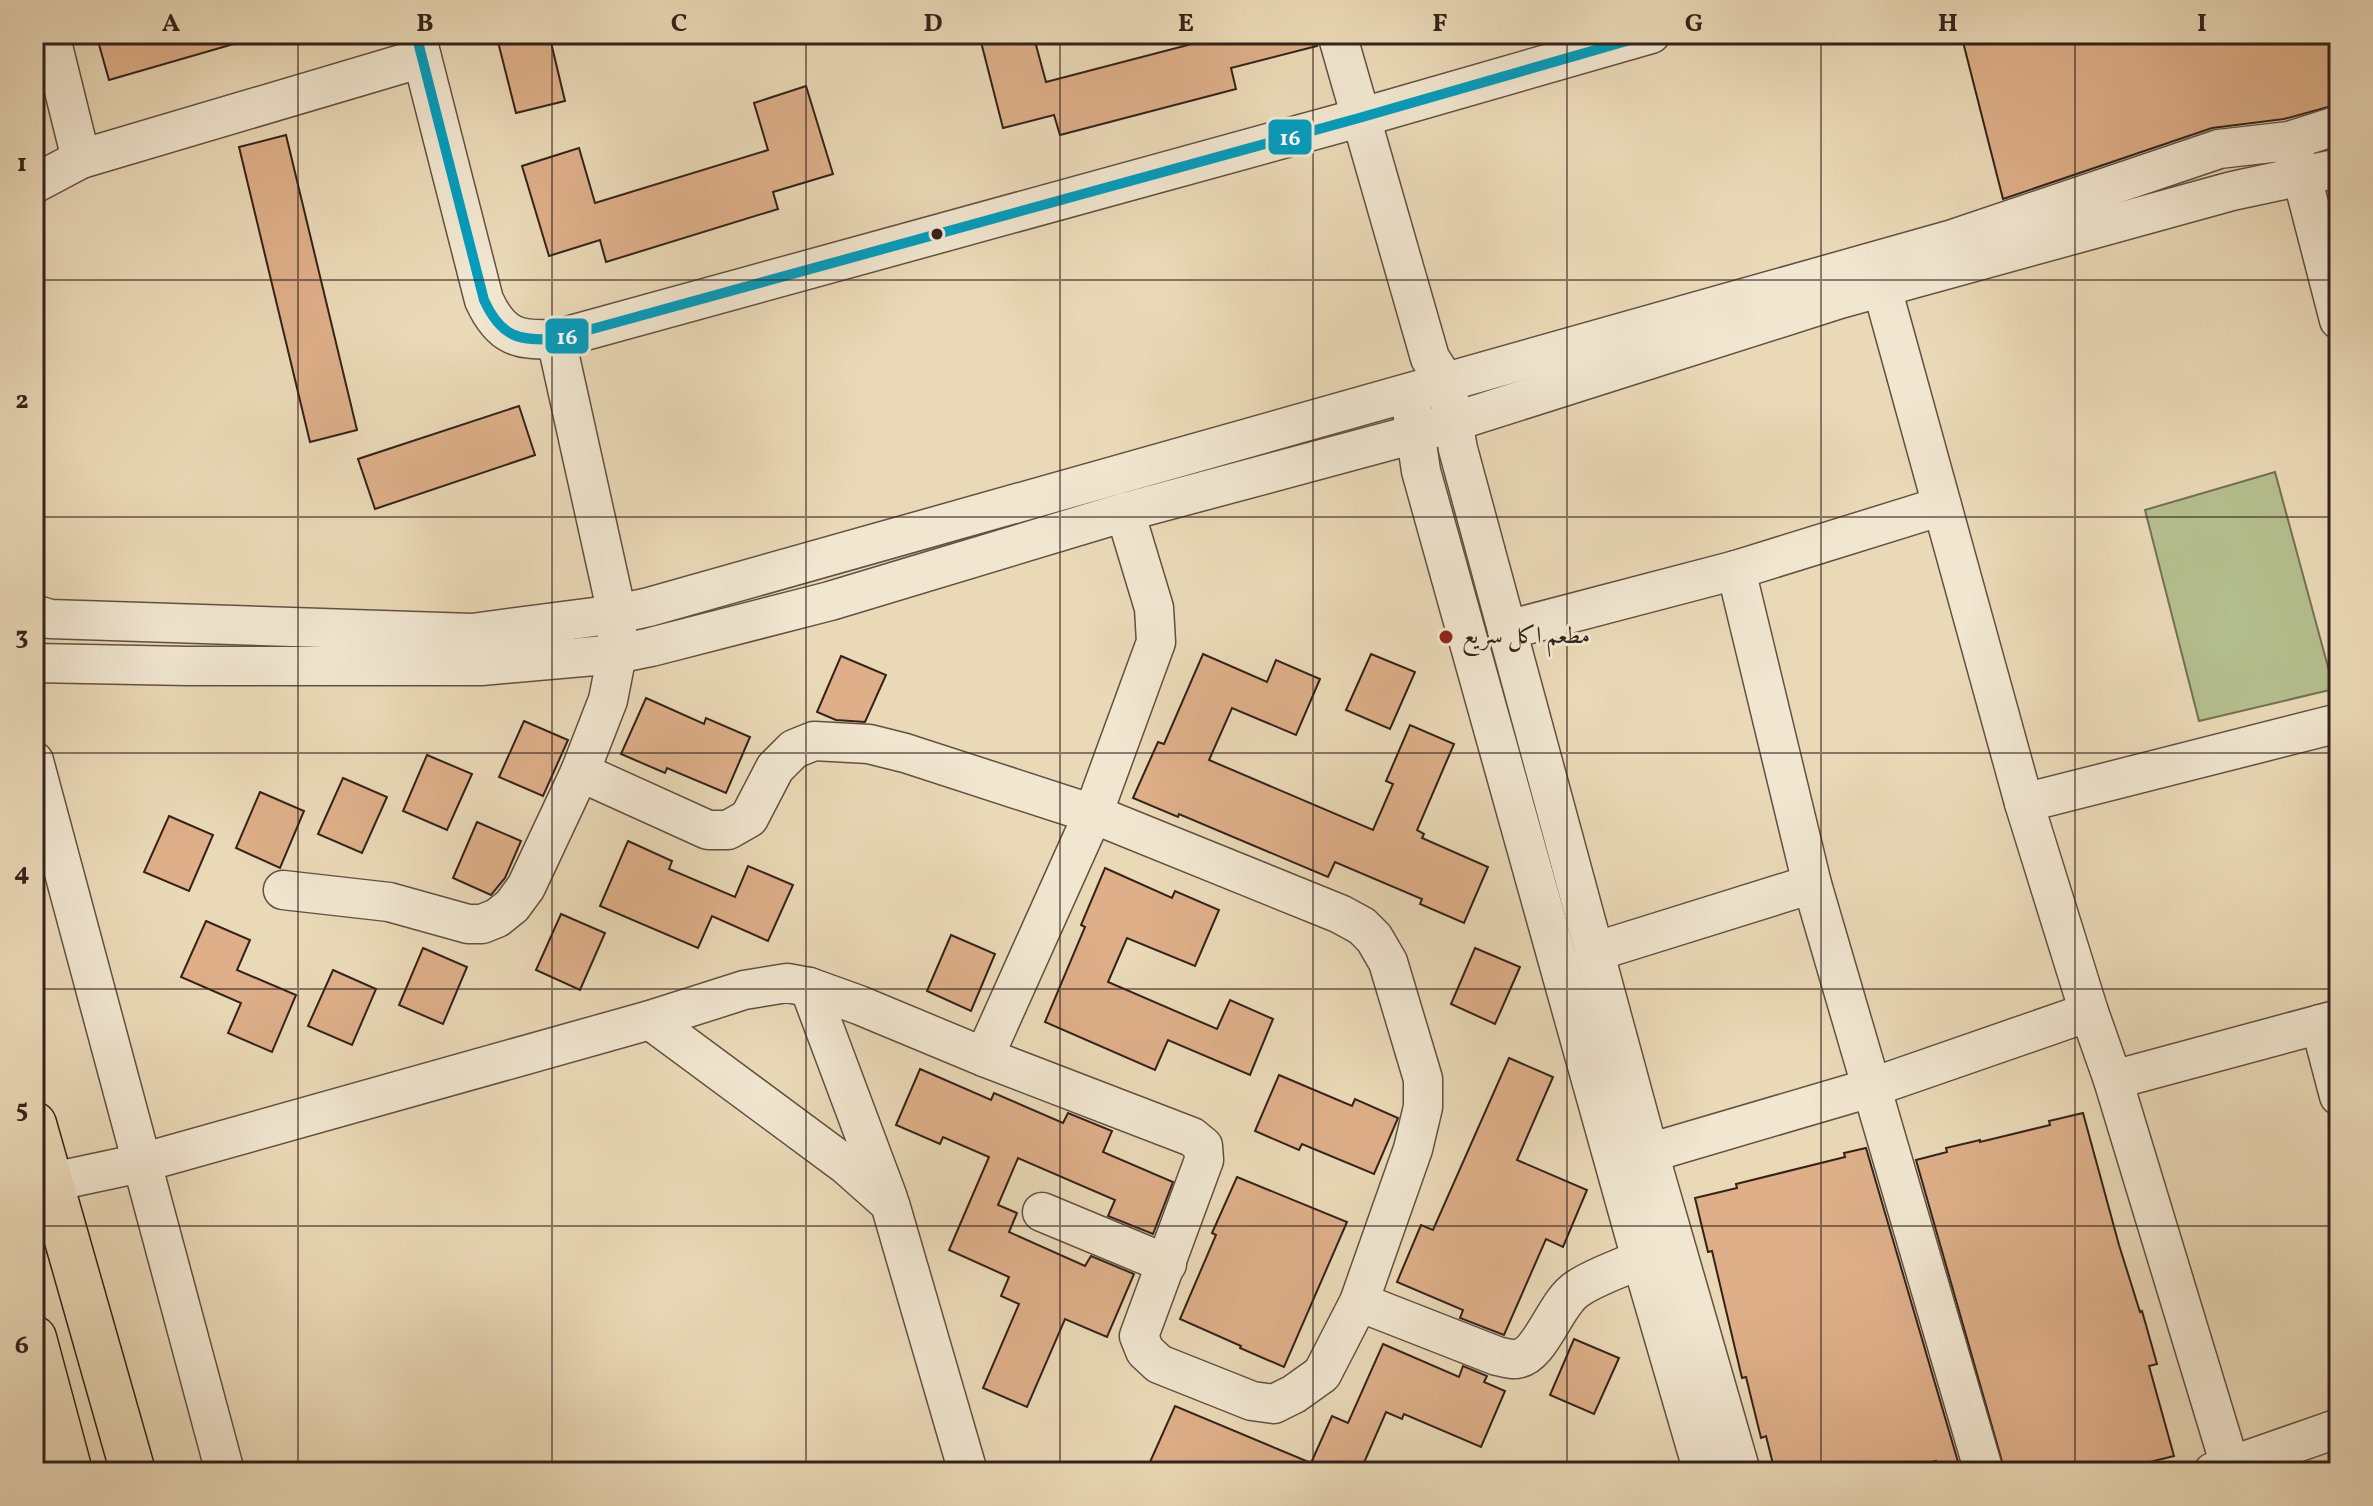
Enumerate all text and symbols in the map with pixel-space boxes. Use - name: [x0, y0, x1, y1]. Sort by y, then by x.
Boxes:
- text: A: [162, 6, 181, 42]
- text: B: [416, 6, 434, 42]
- text: C: [671, 6, 687, 42]
- text: D: [923, 6, 943, 42]
- text: E: [1178, 6, 1194, 42]
- text: F: [1432, 6, 1448, 42]
- text: G: [1685, 6, 1703, 42]
- text: H: [1938, 6, 1958, 42]
- text: I: [2197, 6, 2207, 42]
- line badge: 16: [1267, 118, 1313, 156]
- text: 16: [1280, 124, 1300, 155]
- text: 1: [17, 146, 27, 182]
- unlabelled marker: [929, 226, 945, 242]
- line badge: 16: [544, 317, 590, 355]
- text: 16: [557, 323, 577, 354]
- text: 2: [15, 383, 29, 419]
- text: 3: [15, 619, 29, 655]
- place label: مطعم اكل سريع: [1462, 620, 1590, 657]
- marker: مطعم اكل سريع: [1437, 628, 1455, 646]
- text: 4: [14, 855, 30, 891]
- text: 5: [16, 1092, 28, 1128]
- text: 6: [15, 1328, 29, 1364]

